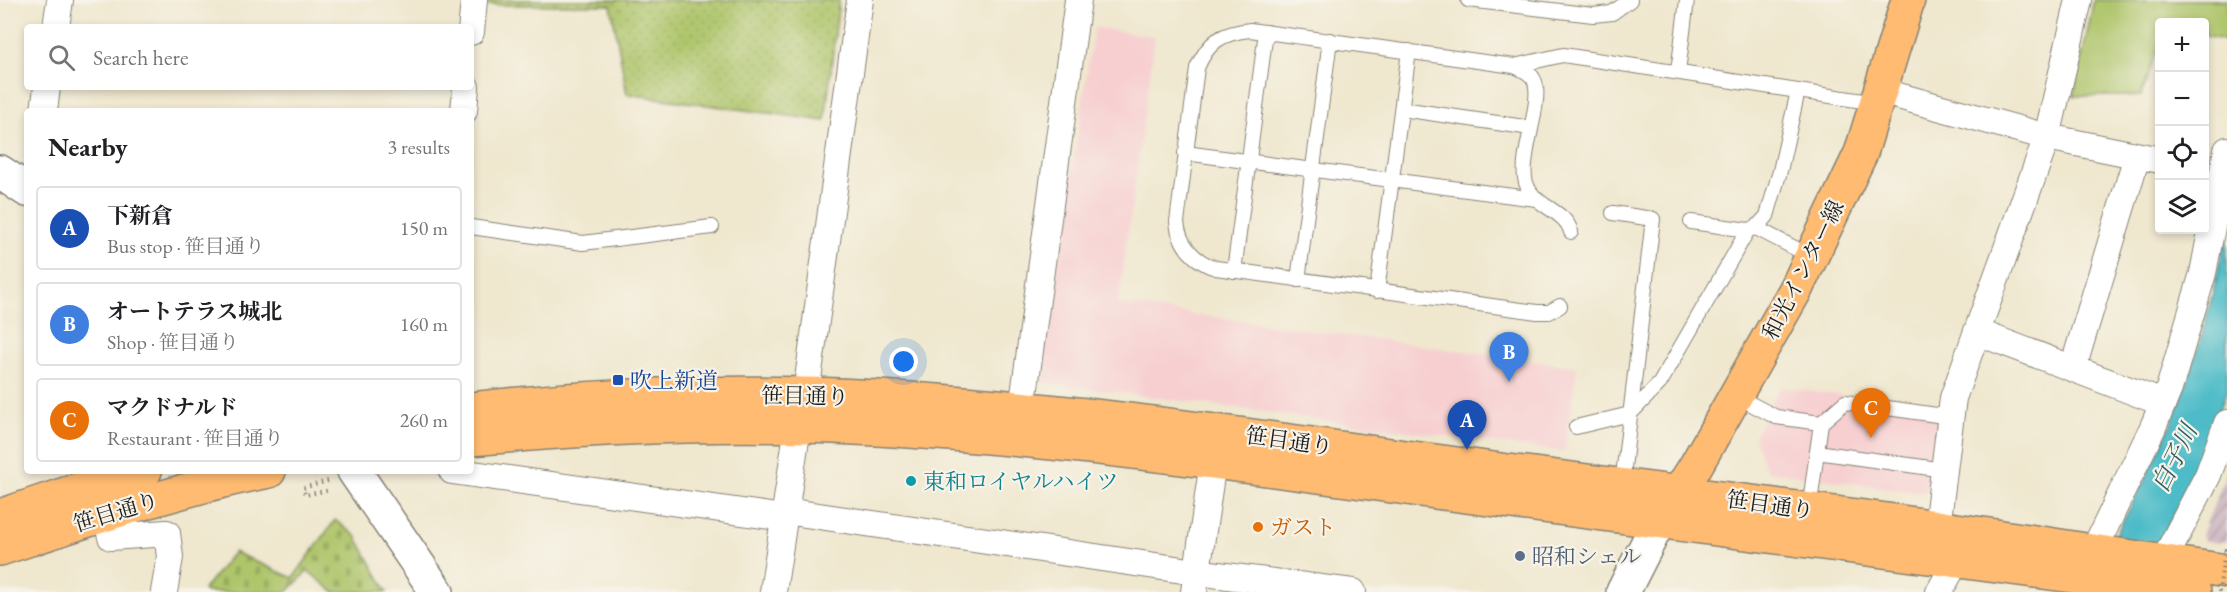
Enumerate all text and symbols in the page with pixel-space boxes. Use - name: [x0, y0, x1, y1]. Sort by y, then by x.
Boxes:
- map controls: [2155, 18, 2209, 234]
- button: +: [2155, 18, 2209, 72]
- search box: [24, 24, 474, 90]
- icon: search: [45, 41, 78, 74]
- text: Search here: [93, 43, 188, 72]
- button: −: [2155, 72, 2209, 126]
- button: locate: [2155, 126, 2209, 180]
- text: Nearby: [48, 130, 128, 164]
- text: 3 results: [387, 134, 450, 160]
- button: layers: [2155, 180, 2209, 234]
- street label: 和光インター線: [1755, 195, 1851, 345]
- text: 下新倉: [107, 201, 173, 230]
- text: A: [62, 215, 77, 241]
- text: 150 m: [400, 215, 448, 241]
- text: Bus stop · 笹目通り: [107, 233, 265, 259]
- text: オートテラス城北: [107, 297, 282, 326]
- text: B: [63, 311, 76, 337]
- text: 160 m: [400, 311, 448, 337]
- text: Shop · 笹目通り: [107, 329, 239, 355]
- pin: B: [1490, 332, 1528, 382]
- your location: [889, 347, 918, 376]
- place label: 吹上新道: [630, 366, 718, 395]
- marker: 吹上新道: [611, 373, 625, 387]
- street label: 笹目通り: [761, 381, 849, 411]
- pin: C: [1852, 388, 1890, 438]
- text: マクドナルド: [107, 393, 238, 422]
- pin: A: [1448, 400, 1486, 450]
- text: C: [62, 407, 77, 433]
- text: 260 m: [400, 407, 448, 433]
- water label: 白子川: [2144, 416, 2205, 497]
- street label: 笹目通り: [1243, 421, 1335, 461]
- text: Restaurant · 笹目通り: [107, 425, 284, 451]
- place label: 東和ロイヤルハイツ: [923, 467, 1119, 496]
- marker: 東和ロイヤルハイツ: [904, 474, 918, 488]
- street label: 笹目通り: [70, 485, 162, 539]
- street label: 笹目通り: [1724, 485, 1816, 525]
- place label: ガスト: [1270, 513, 1336, 542]
- marker: ガスト: [1251, 520, 1265, 534]
- place label: 昭和シェル: [1532, 542, 1642, 571]
- marker: 昭和シェル: [1513, 549, 1527, 563]

